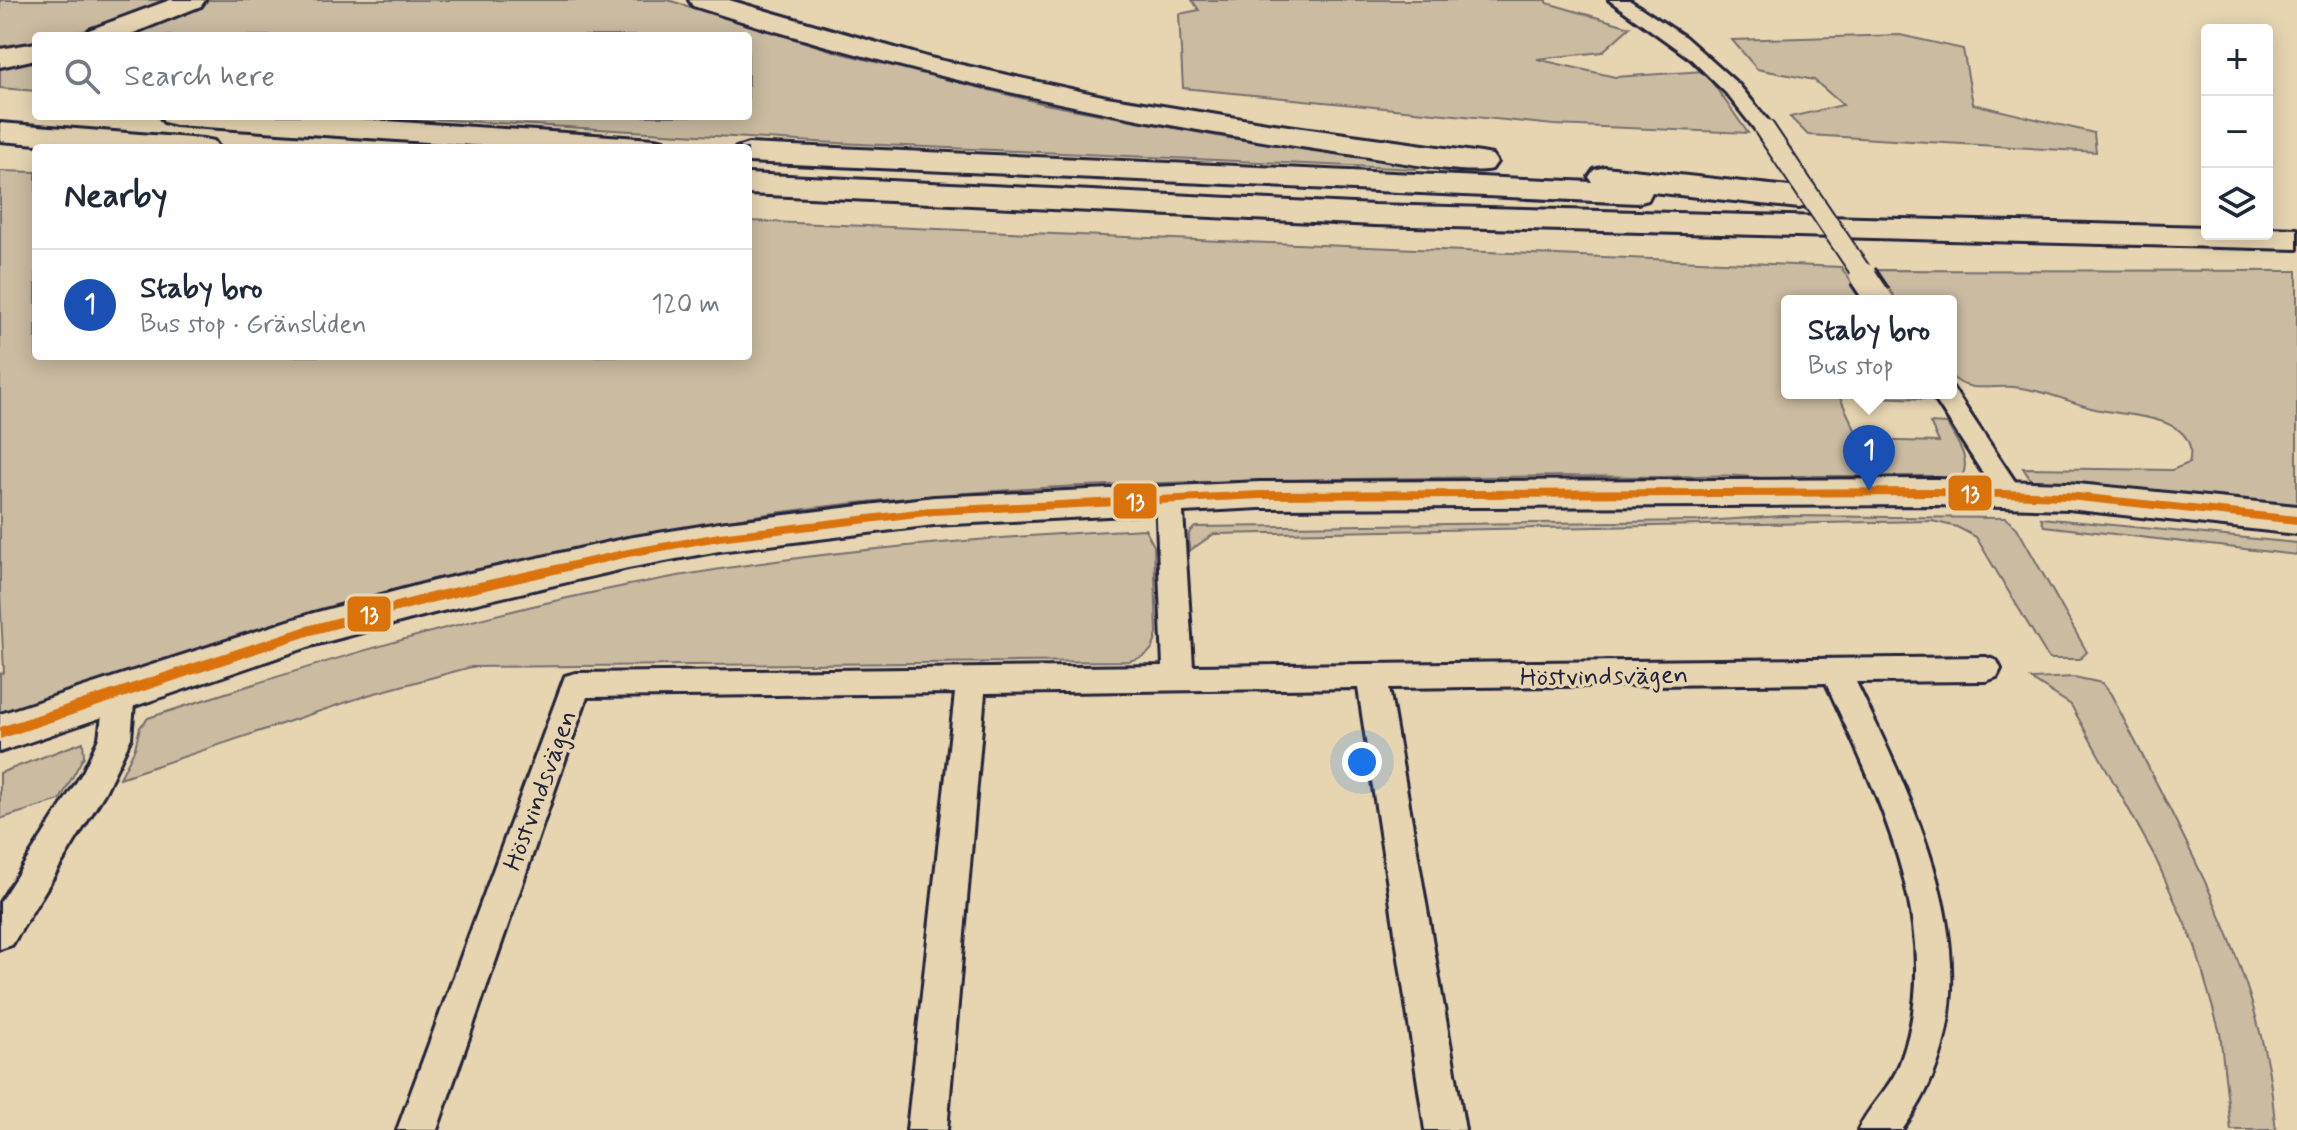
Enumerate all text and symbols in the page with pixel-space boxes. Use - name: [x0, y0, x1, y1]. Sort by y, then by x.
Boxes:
- map controls: [2201, 24, 2273, 240]
- button: +: [2201, 24, 2273, 96]
- search box: [32, 32, 752, 120]
- icon: search: [60, 54, 104, 98]
- text: Search here: [124, 57, 275, 96]
- button: −: [2201, 96, 2273, 168]
- button: layers: [2201, 168, 2273, 240]
- text: Nearby: [64, 174, 168, 219]
- text: Staby bro: [140, 269, 263, 308]
- text: 1: [84, 288, 96, 322]
- text: 120 m: [651, 288, 720, 322]
- popup: [1781, 295, 1957, 399]
- text: Bus stop · Gränsliden: [140, 308, 367, 342]
- text: Staby bro: [1808, 311, 1930, 350]
- text: Bus stop: [1808, 350, 1894, 384]
- pin: 1: [1843, 425, 1895, 491]
- line badge: 13: [1947, 474, 1993, 512]
- text: 13: [1960, 481, 1980, 509]
- line badge: 13: [1112, 482, 1158, 520]
- text: 13: [1125, 489, 1145, 517]
- line badge: 13: [346, 595, 392, 633]
- text: 13: [359, 602, 379, 630]
- street label: Höstvindsvägen: [1520, 659, 1688, 695]
- street label: Höstvindsvägen: [496, 706, 586, 876]
- your location: [1342, 742, 1382, 782]

